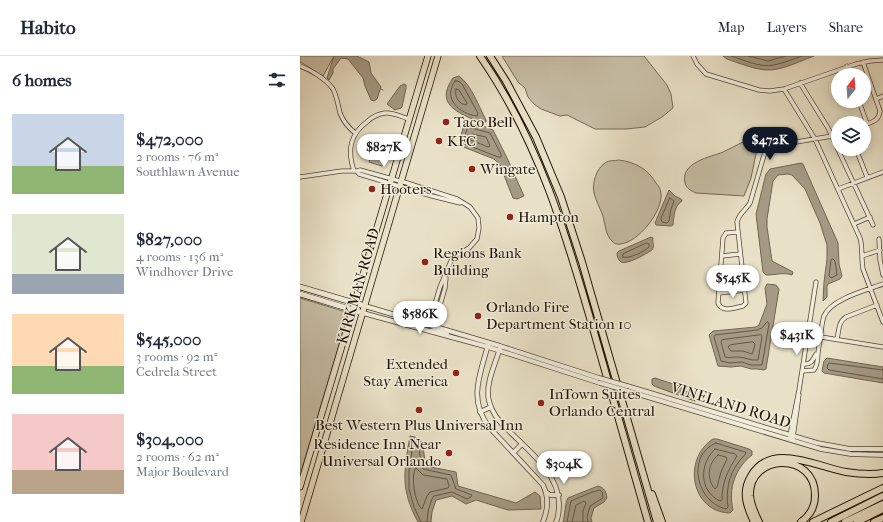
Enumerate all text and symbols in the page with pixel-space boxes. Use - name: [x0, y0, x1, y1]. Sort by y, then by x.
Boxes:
- text: Habito: [20, 17, 76, 39]
- text: Map: [718, 19, 745, 36]
- text: Layers: [767, 19, 807, 36]
- text: Share: [829, 19, 863, 36]
- north arrow: [831, 68, 871, 108]
- map controls: [831, 68, 871, 156]
- icon: filters: [266, 69, 288, 91]
- text: 6 homes: [12, 70, 72, 90]
- place label: Taco Bell: [454, 113, 513, 131]
- button: layers: [831, 116, 871, 156]
- marker: Taco Bell: [441, 117, 451, 127]
- pin: $472K: [742, 127, 798, 161]
- text: $472,000: [136, 129, 203, 149]
- icon: home: [44, 130, 92, 178]
- place label: KFC: [447, 132, 476, 150]
- text: $472K: [752, 132, 788, 147]
- pin: $827K: [356, 134, 412, 168]
- marker: KFC: [434, 136, 444, 146]
- text: $827K: [366, 139, 402, 154]
- text: 2 rooms · 76 m²: [136, 149, 218, 164]
- place label: Wingate: [479, 160, 536, 178]
- text: Southlawn Avenue: [136, 164, 240, 179]
- marker: Wingate: [467, 164, 477, 174]
- place label: Hooters: [380, 180, 432, 198]
- marker: Hooters: [367, 184, 377, 194]
- place label: Hampton: [518, 208, 579, 226]
- marker: Hampton: [505, 212, 515, 222]
- street label: KIRKMAN ROAD: [333, 226, 383, 346]
- text: $827,000: [136, 229, 202, 249]
- icon: home: [44, 230, 92, 278]
- place label: Regions Bank Building: [433, 244, 522, 279]
- text: 4 rooms · 136 m²: [136, 249, 223, 264]
- marker: Regions Bank Building: [420, 257, 430, 267]
- text: Windhover Drive: [136, 264, 233, 279]
- pin: $545K: [705, 265, 761, 299]
- text: $545K: [715, 270, 751, 285]
- place label: Orlando Fire Department Station 10: [486, 298, 631, 333]
- pin: $586K: [392, 301, 448, 335]
- text: $586K: [402, 306, 438, 321]
- marker: Orlando Fire Department Station 10: [473, 311, 483, 321]
- pin: $431K: [769, 322, 825, 356]
- text: $431K: [780, 327, 814, 342]
- text: $545,000: [136, 329, 201, 349]
- icon: home: [44, 330, 92, 378]
- text: 3 rooms · 92 m²: [136, 349, 217, 364]
- place label: Extended Stay America: [363, 355, 449, 390]
- text: Cedrela Street: [136, 364, 217, 379]
- marker: Extended Stay America: [451, 368, 461, 378]
- street label: VINELAND ROAD: [668, 378, 793, 432]
- place label: InTown Suites Orlando Central: [549, 385, 655, 420]
- marker: InTown Suites Orlando Central: [536, 398, 546, 408]
- marker: Best Western Plus Universal Inn: [414, 405, 424, 415]
- place label: Best Western Plus Universal Inn: [315, 416, 523, 434]
- text: $304,000: [136, 429, 204, 449]
- icon: home: [44, 430, 92, 478]
- place label: Residence Inn Near Universal Orlando: [313, 435, 442, 470]
- marker: Residence Inn Near Universal Orlando: [444, 448, 454, 458]
- text: 2 rooms · 62 m²: [136, 449, 219, 464]
- pin: $304K: [536, 451, 592, 485]
- text: $304K: [546, 456, 582, 471]
- text: Major Boulevard: [136, 464, 229, 479]

